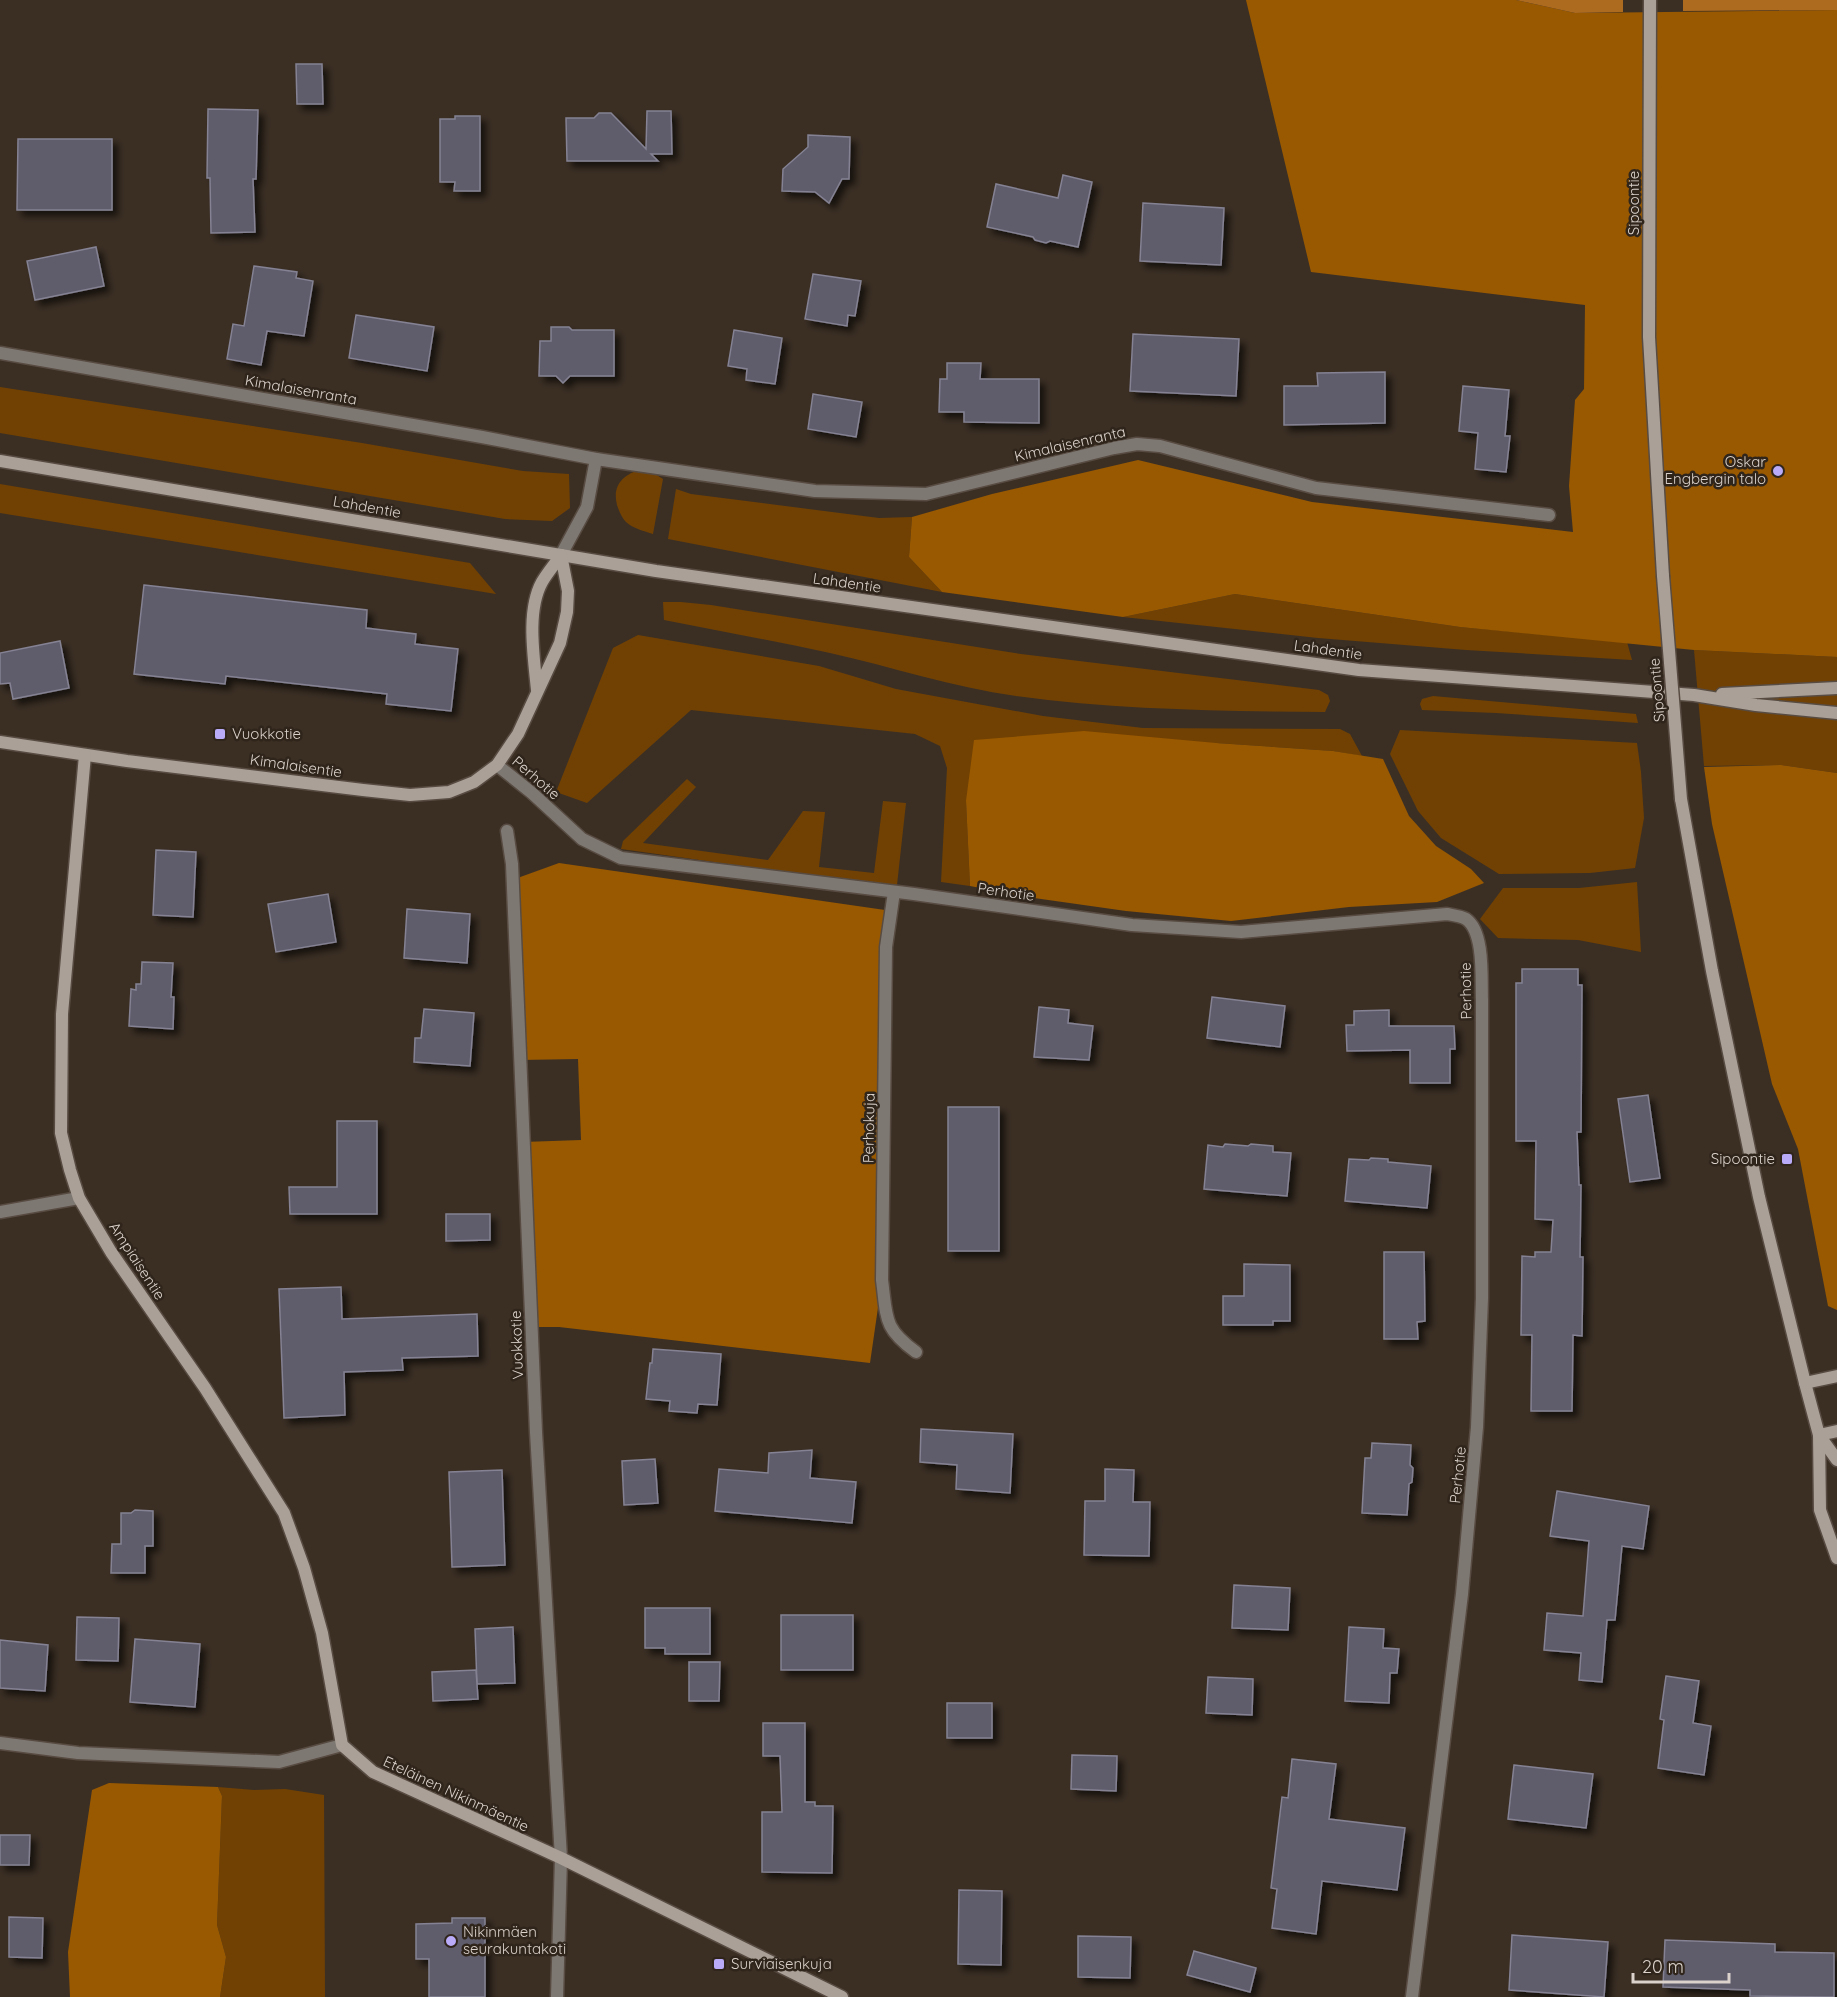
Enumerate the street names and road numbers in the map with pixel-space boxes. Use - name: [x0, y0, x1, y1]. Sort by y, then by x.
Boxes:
- street label: Sipoontie: [1624, 171, 1643, 235]
- street label: Kimalaisenranta: [244, 370, 359, 409]
- street label: Kimalaisenranta: [1012, 421, 1127, 466]
- street label: Lahdentie: [332, 491, 403, 522]
- street label: Lahdentie: [812, 568, 882, 597]
- street label: Lahdentie: [1293, 635, 1363, 664]
- street label: Sipoontie: [1644, 657, 1669, 723]
- street label: Kimalaisentie: [249, 750, 343, 781]
- street label: Perhotie: [508, 752, 564, 804]
- street label: Perhotie: [976, 878, 1036, 905]
- street label: Perhotie: [1456, 962, 1475, 1020]
- street label: Perhokuja: [858, 1093, 879, 1163]
- street label: Ampiaisentie: [105, 1218, 170, 1303]
- street label: Vuokkotie: [506, 1310, 527, 1380]
- street label: Perhotie: [1445, 1445, 1470, 1504]
- street label: Eteläinen Nikinmäentie: [380, 1751, 532, 1836]

